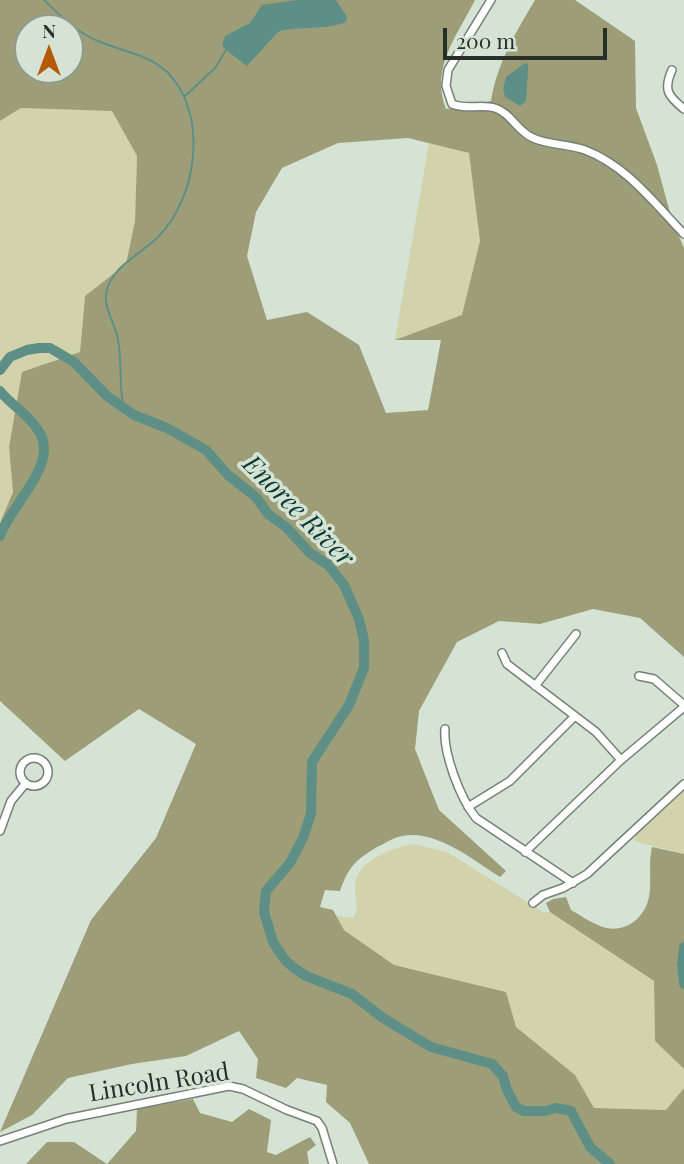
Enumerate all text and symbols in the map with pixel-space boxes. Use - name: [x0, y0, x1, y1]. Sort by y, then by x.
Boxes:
- north arrow: [14, 14, 84, 84]
- scale bar: [446, 14, 610, 58]
- text: N: [42, 17, 56, 43]
- text: 200 m: [456, 26, 515, 54]
- water label: Enoree River: [236, 449, 360, 573]
- street label: Lincoln Road: [87, 1058, 231, 1108]

